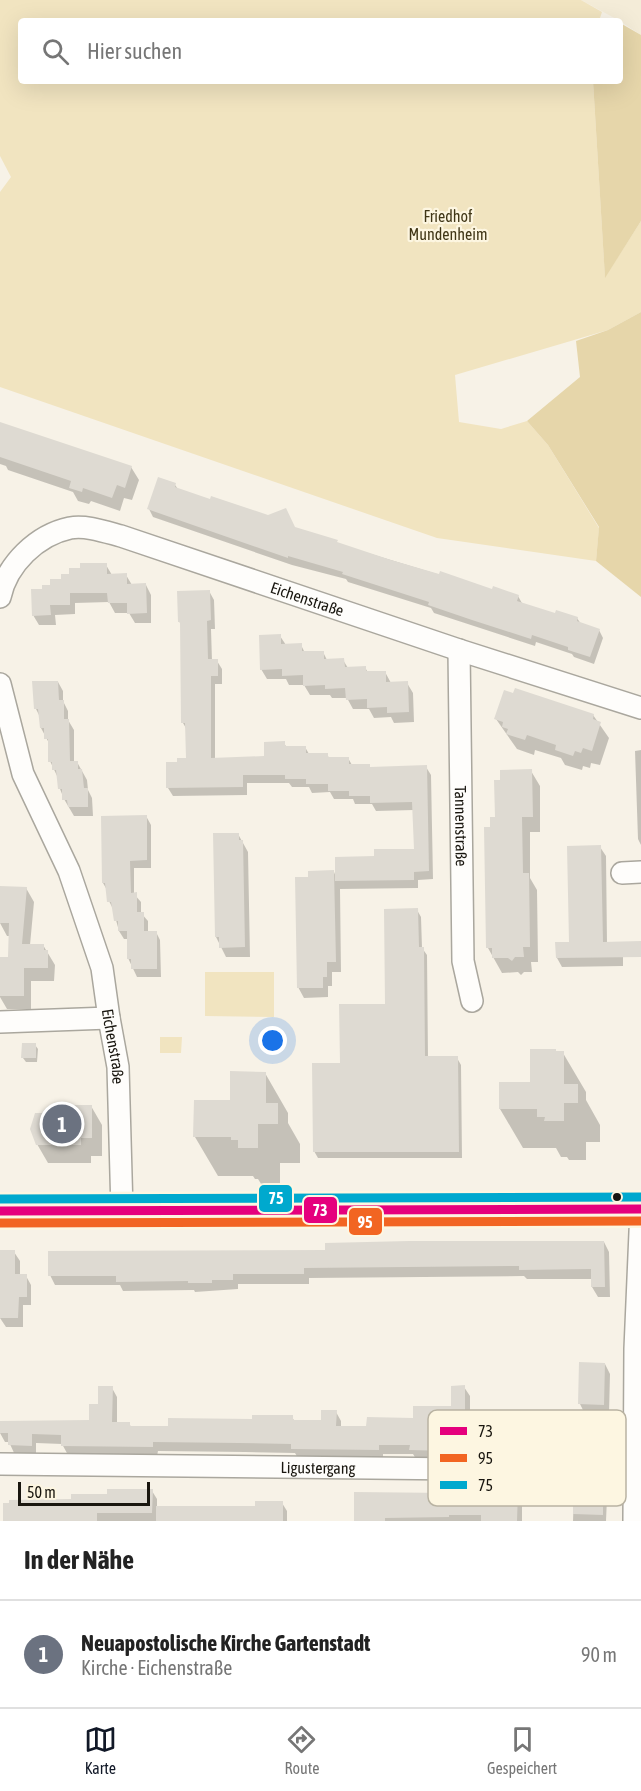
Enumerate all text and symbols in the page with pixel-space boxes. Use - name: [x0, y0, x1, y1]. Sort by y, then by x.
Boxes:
- search box: [18, 18, 623, 84]
- icon: search: [39, 35, 72, 68]
- text: Hier suchen: [87, 38, 182, 64]
- park label: Friedhof Mundenheim: [408, 207, 488, 243]
- street label: Eichenstraße: [268, 578, 346, 620]
- street label: Tannenstraße: [452, 785, 471, 867]
- street label: Eichenstraße: [99, 1008, 127, 1084]
- your location: [258, 1026, 287, 1055]
- pin: 1: [42, 1102, 82, 1146]
- line badge: 75: [258, 1184, 293, 1213]
- text: 75: [268, 1189, 284, 1207]
- unlabelled marker: [611, 1191, 623, 1203]
- line badge: 73: [303, 1196, 338, 1224]
- text: 73: [312, 1201, 328, 1219]
- line badge: 95: [348, 1207, 383, 1236]
- text: 95: [357, 1213, 373, 1231]
- legend: [428, 1410, 626, 1506]
- text: 73: [478, 1422, 493, 1440]
- text: 95: [478, 1449, 493, 1467]
- street label: Ligustergang: [280, 1458, 356, 1478]
- text: 75: [478, 1476, 493, 1494]
- scale bar: [18, 1479, 150, 1506]
- text: 50 m: [27, 1483, 56, 1501]
- text: In der Nähe: [24, 1545, 134, 1575]
- text: Neuapostolische Kirche Gartenstadt: [81, 1630, 370, 1656]
- text: 1: [39, 1643, 48, 1666]
- text: 90 m: [581, 1643, 617, 1666]
- text: Kirche · Eichenstraße: [81, 1656, 232, 1679]
- tab: Karte: [84, 1723, 117, 1777]
- tab: Route: [284, 1723, 319, 1777]
- tab: Gespeichert: [487, 1723, 557, 1777]

